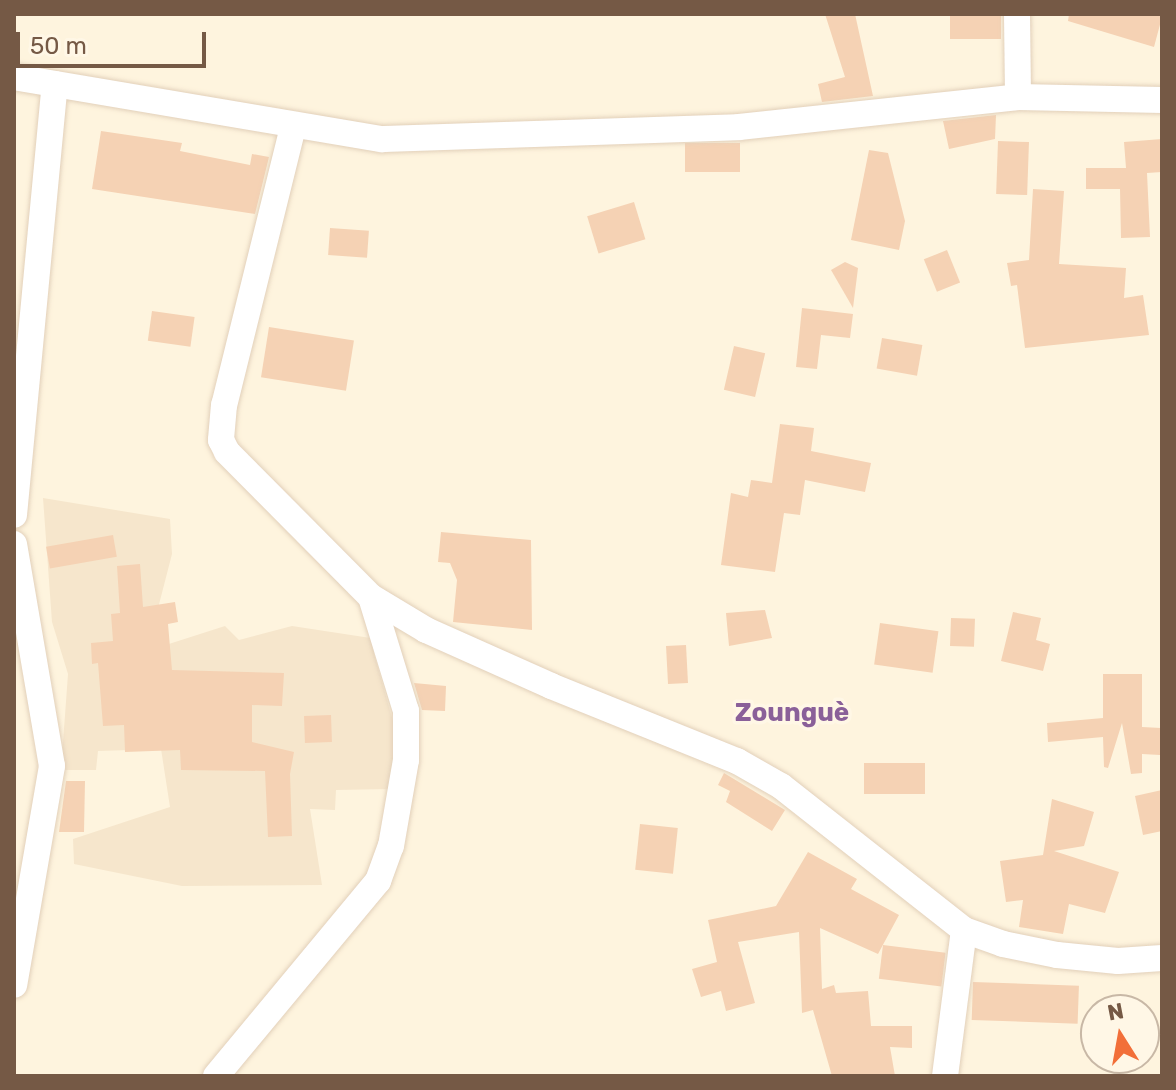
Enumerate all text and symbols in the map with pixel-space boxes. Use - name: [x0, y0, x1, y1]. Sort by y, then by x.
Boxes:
- scale bar: [20, 16, 210, 66]
- text: 50 m: [30, 32, 87, 60]
- district label: Zounguè: [735, 697, 849, 729]
- north arrow: [1080, 994, 1160, 1074]
- text: N: [1105, 997, 1126, 1027]

